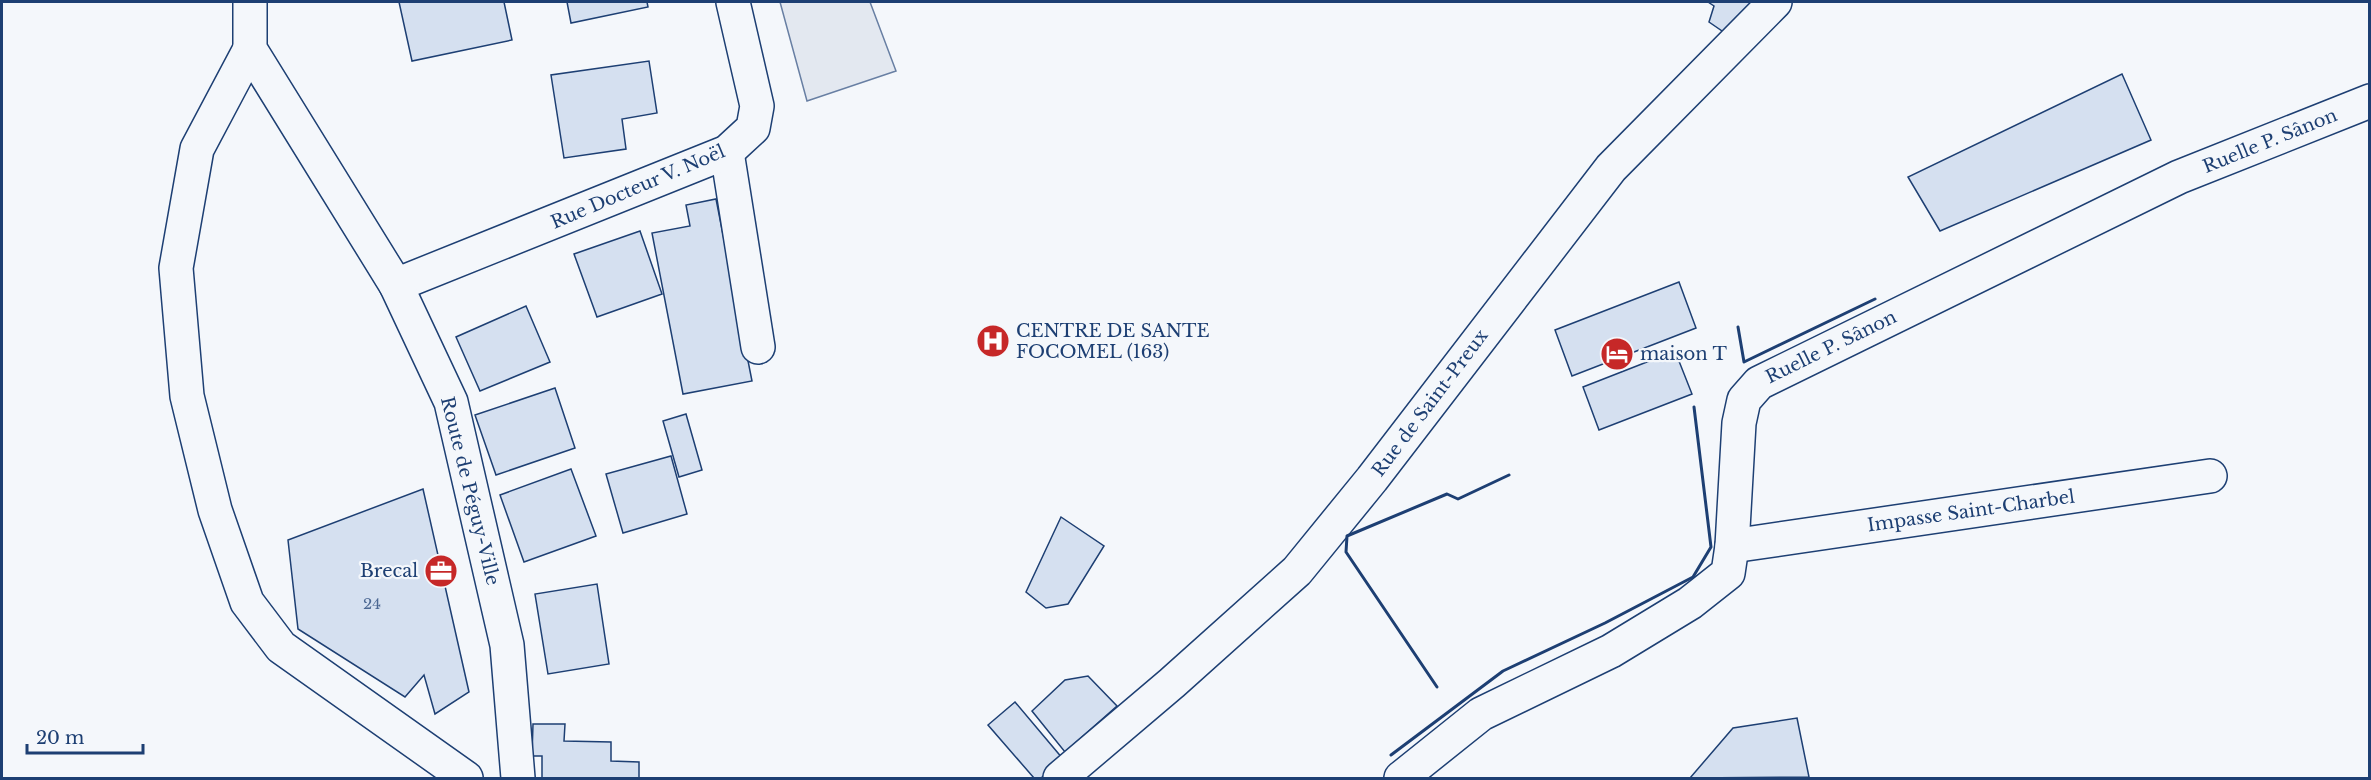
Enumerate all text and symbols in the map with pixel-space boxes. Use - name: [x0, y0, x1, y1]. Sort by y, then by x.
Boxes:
- street label: Ruelle P. Sânon: [2200, 104, 2340, 178]
- street label: Rue Docteur V. Noël: [548, 140, 728, 234]
- street label: Ruelle P. Sânon: [1762, 306, 1900, 388]
- place label: CENTRE DE SANTE FOCOMEL (163): [1016, 320, 1210, 363]
- hospital icon: CENTRE DE SANTE FOCOMEL (163): [975, 323, 1011, 359]
- street label: Rue de Saint-Preux: [1367, 325, 1493, 481]
- hotel icon: maison T: [1599, 336, 1635, 372]
- place label: maison T: [1640, 343, 1727, 365]
- street label: Route de Péguy-Ville: [436, 394, 504, 588]
- street label: Impasse Saint-Charbel: [1866, 486, 2076, 536]
- office icon: Brecal: [423, 553, 459, 589]
- place label: Brecal: [360, 560, 418, 582]
- house number: 24: [363, 594, 381, 613]
- scale bar: [27, 717, 142, 755]
- text: 20 m: [36, 727, 84, 749]

